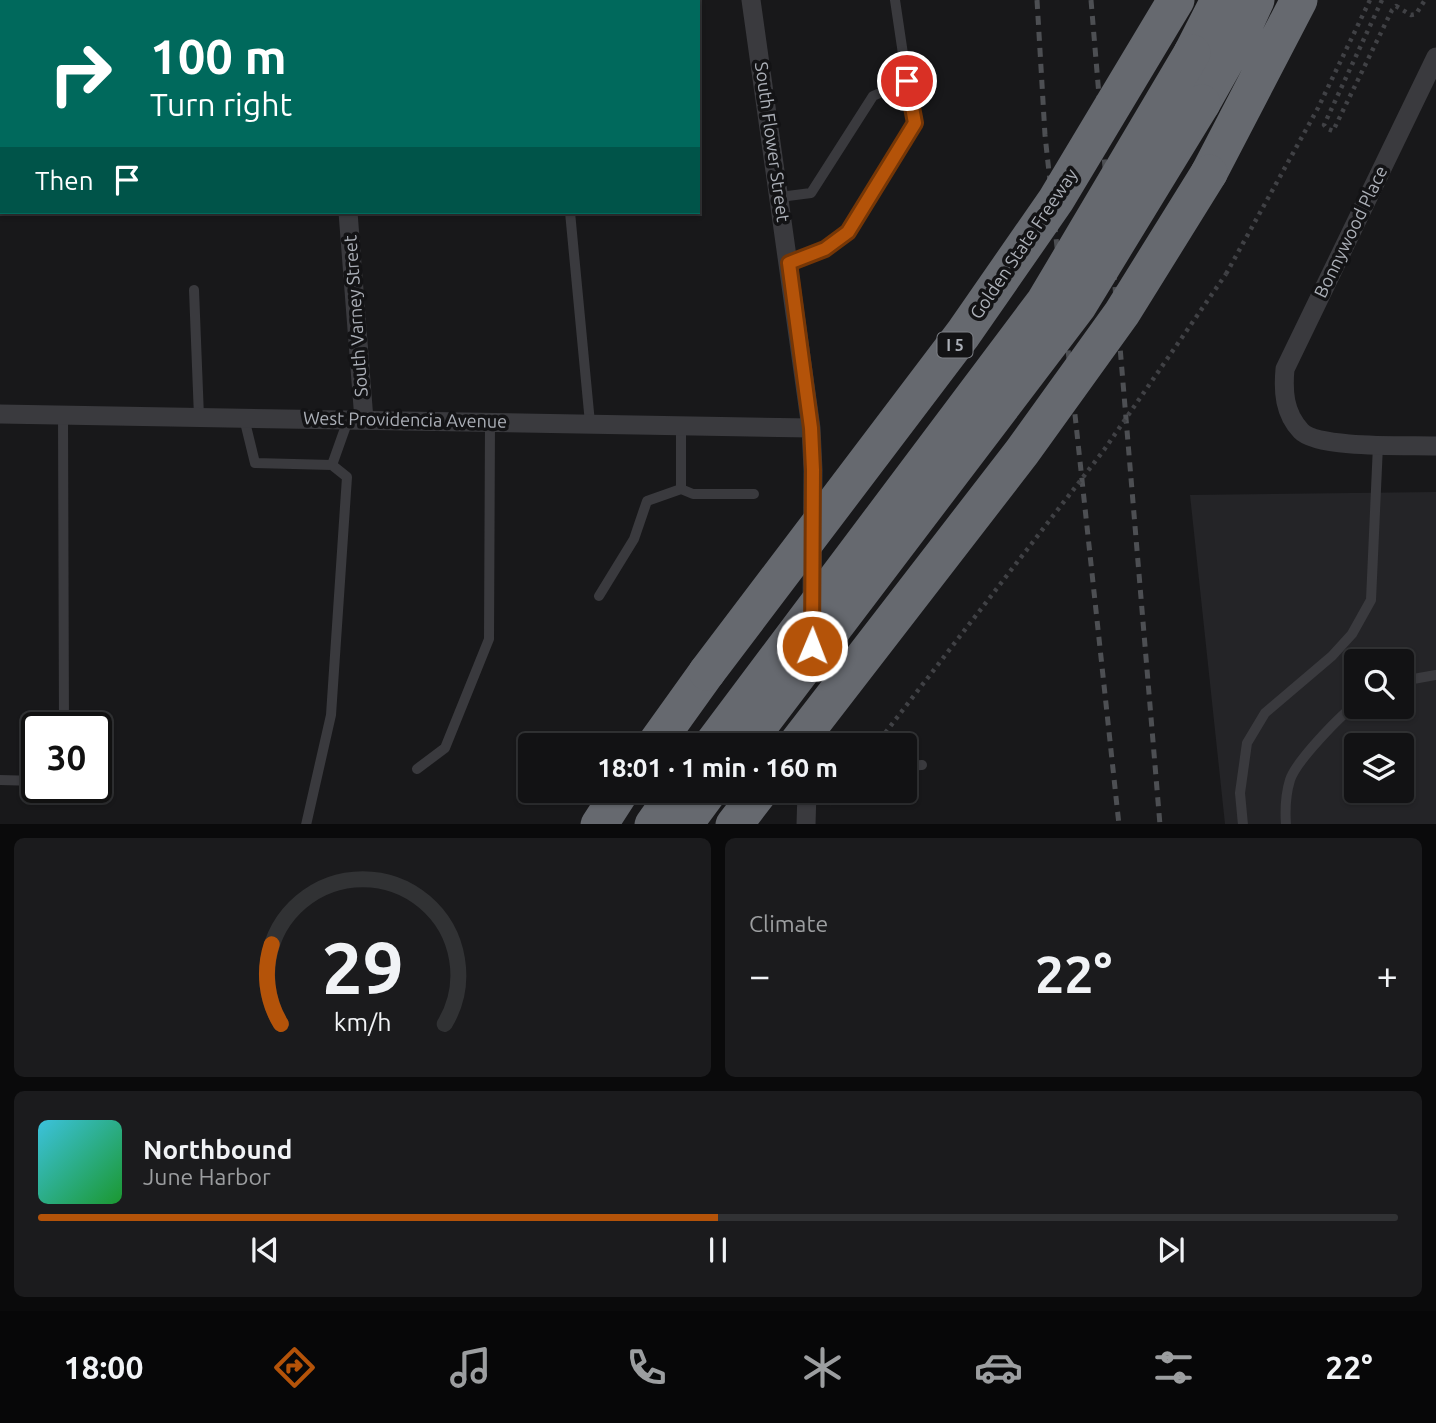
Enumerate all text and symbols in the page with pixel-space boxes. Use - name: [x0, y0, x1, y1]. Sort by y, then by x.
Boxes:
- icon: right: [35, 28, 126, 119]
- text: 100 m: [150, 28, 287, 83]
- pin: [877, 51, 937, 111]
- street label: South Flower Street: [752, 61, 794, 223]
- icon: arrive: [888, 62, 926, 100]
- text: Turn right: [150, 86, 292, 122]
- icon: arrive: [108, 161, 146, 199]
- street label: Bonnywood Place: [1310, 162, 1391, 301]
- street label: Golden State Freeway: [966, 164, 1081, 322]
- text: Then: [35, 166, 94, 195]
- street label: South Varney Street: [339, 234, 371, 398]
- road number: I 5: [937, 332, 972, 358]
- street label: West Providencia Avenue: [303, 407, 507, 431]
- position arrow: [775, 609, 849, 683]
- map controls: [1344, 649, 1414, 803]
- button: search: [1344, 649, 1414, 719]
- speed limit sign: 30: [21, 712, 112, 803]
- button: layers: [1344, 733, 1414, 803]
- text: 18:01 · 1 min · 160 m: [597, 753, 838, 782]
- text: Climate: [749, 911, 828, 936]
- text: 29: [321, 926, 404, 1008]
- text: 22°: [1035, 945, 1112, 1003]
- text: −: [749, 954, 770, 996]
- text: +: [1377, 954, 1398, 996]
- text: km/h: [334, 1007, 391, 1035]
- text: Northbound: [143, 1135, 292, 1164]
- text: June Harbor: [143, 1164, 271, 1189]
- icon: previous: [246, 1231, 284, 1269]
- icon: pause: [699, 1231, 737, 1269]
- icon: next: [1152, 1231, 1190, 1269]
- icon: directions: [270, 1343, 319, 1392]
- icon: music: [446, 1343, 495, 1392]
- icon: phone: [622, 1343, 671, 1392]
- icon: climate: [798, 1343, 847, 1392]
- icon: car: [974, 1343, 1023, 1392]
- icon: filters: [1149, 1343, 1198, 1392]
- text: 18:00: [63, 1349, 143, 1385]
- text: 22°: [1325, 1349, 1373, 1385]

